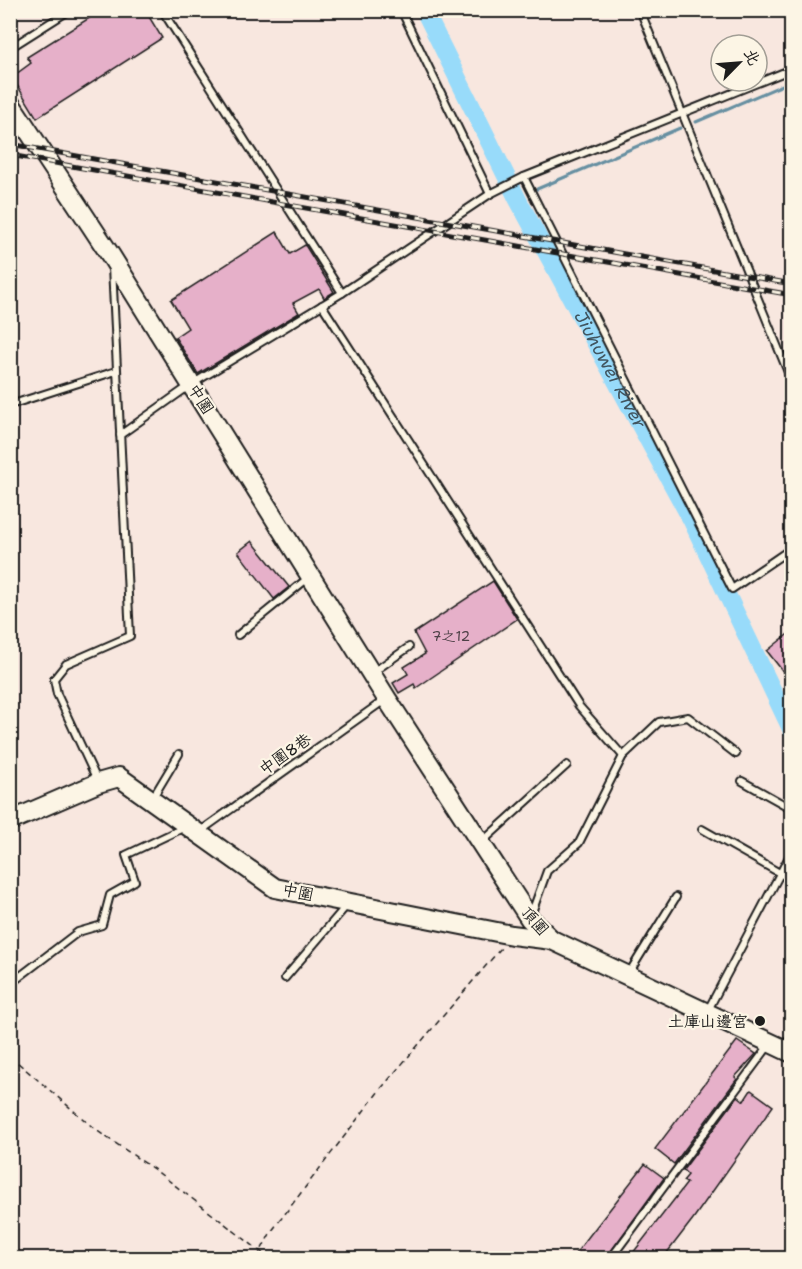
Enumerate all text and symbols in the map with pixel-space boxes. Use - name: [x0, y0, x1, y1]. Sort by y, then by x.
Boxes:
- north arrow: [709, 33, 769, 93]
- text: 北: [739, 45, 765, 69]
- water label: Jiuhuwei River: [568, 307, 652, 433]
- street label: 中圍: [184, 380, 218, 418]
- house number: 7之12: [432, 627, 470, 645]
- street label: 中圍8巷: [255, 728, 315, 780]
- street label: 中圍: [280, 878, 316, 906]
- street label: 頂圍: [517, 902, 553, 940]
- place label: 土庫山邊宮: [668, 1011, 748, 1032]
- marker: 土庫山邊宮: [753, 1014, 767, 1028]

